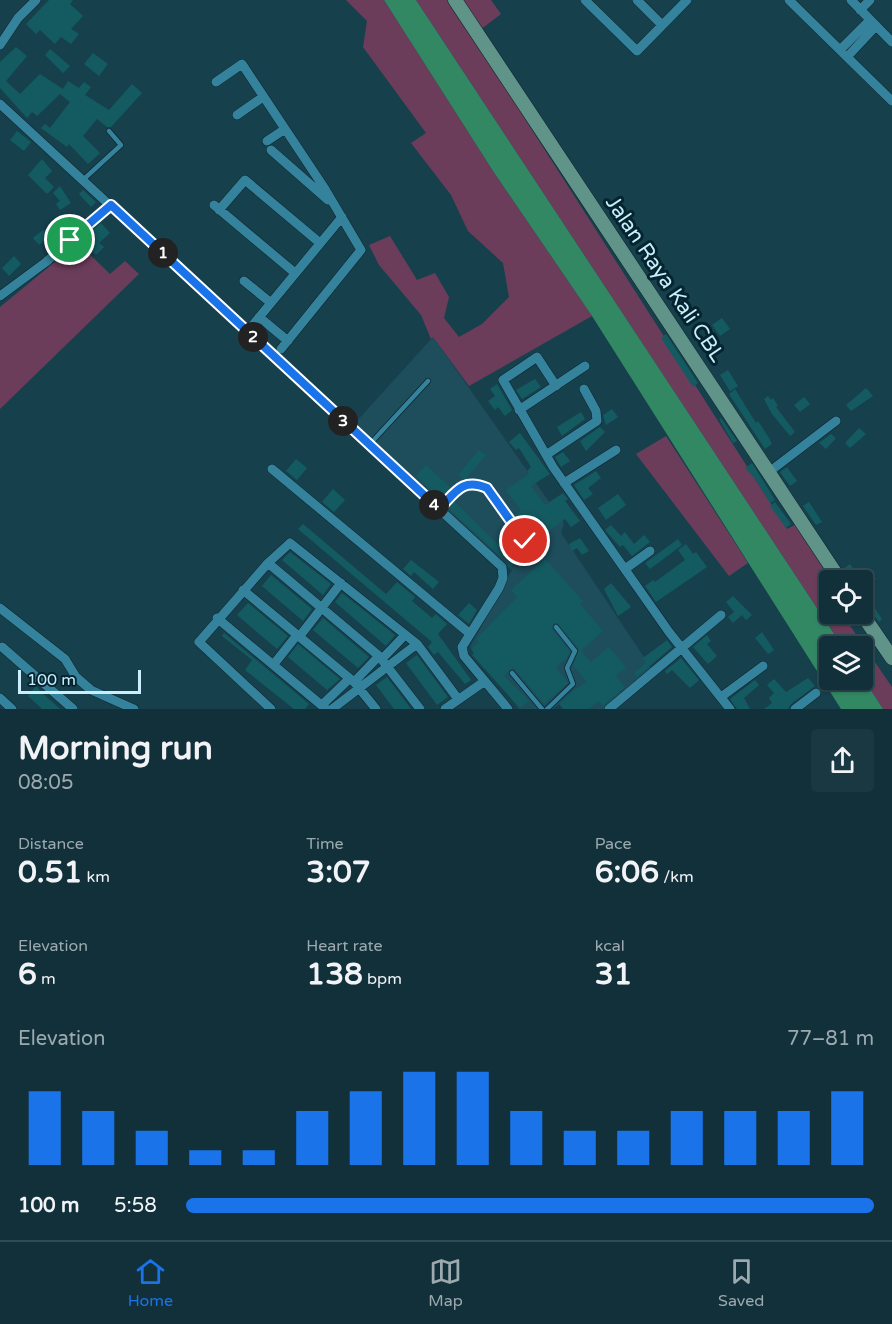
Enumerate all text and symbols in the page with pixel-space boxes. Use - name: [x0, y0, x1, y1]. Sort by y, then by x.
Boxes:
- street label: Jalan Raya Kali CBL: [600, 191, 730, 367]
- pin: [44, 214, 95, 265]
- icon: arrive: [53, 223, 86, 256]
- pin: 1: [148, 238, 178, 268]
- text: 1: [158, 243, 168, 263]
- pin: 2: [238, 322, 268, 352]
- text: 2: [248, 327, 258, 347]
- pin: 3: [328, 406, 358, 436]
- text: 3: [338, 411, 348, 431]
- pin: 4: [419, 490, 449, 520]
- text: 4: [429, 495, 439, 515]
- pin: [499, 515, 550, 566]
- icon: check: [508, 524, 541, 557]
- map controls: [819, 570, 873, 690]
- button: locate: [819, 570, 873, 624]
- button: layers: [819, 636, 873, 690]
- scale bar: [18, 667, 141, 694]
- text: 100 m: [27, 670, 76, 690]
- text: Morning run: [18, 729, 213, 768]
- button: share: [811, 729, 874, 792]
- text: 08:05: [18, 771, 73, 795]
- text: Distance: [18, 834, 84, 854]
- text: Time: [306, 834, 344, 854]
- text: Pace: [595, 834, 632, 854]
- text: 0.51: [18, 854, 82, 891]
- text: 3:07: [306, 854, 371, 891]
- text: 6:06: [595, 854, 659, 891]
- text: km: [82, 867, 110, 887]
- text: /km: [659, 867, 694, 887]
- text: Elevation: [18, 936, 88, 956]
- text: Heart rate: [306, 936, 383, 956]
- text: kcal: [595, 936, 625, 956]
- text: 6: [18, 956, 37, 993]
- text: 138: [306, 956, 363, 993]
- text: 31: [595, 956, 632, 993]
- text: m: [37, 969, 56, 989]
- text: bpm: [363, 969, 402, 989]
- text: Elevation: [18, 1027, 105, 1051]
- text: 77–81 m: [787, 1027, 874, 1051]
- text: 100 m: [18, 1194, 79, 1218]
- text: 5:58: [114, 1194, 157, 1218]
- tab: Home: [128, 1255, 173, 1311]
- tab: Map: [428, 1255, 463, 1311]
- tab: Saved: [718, 1255, 764, 1311]

